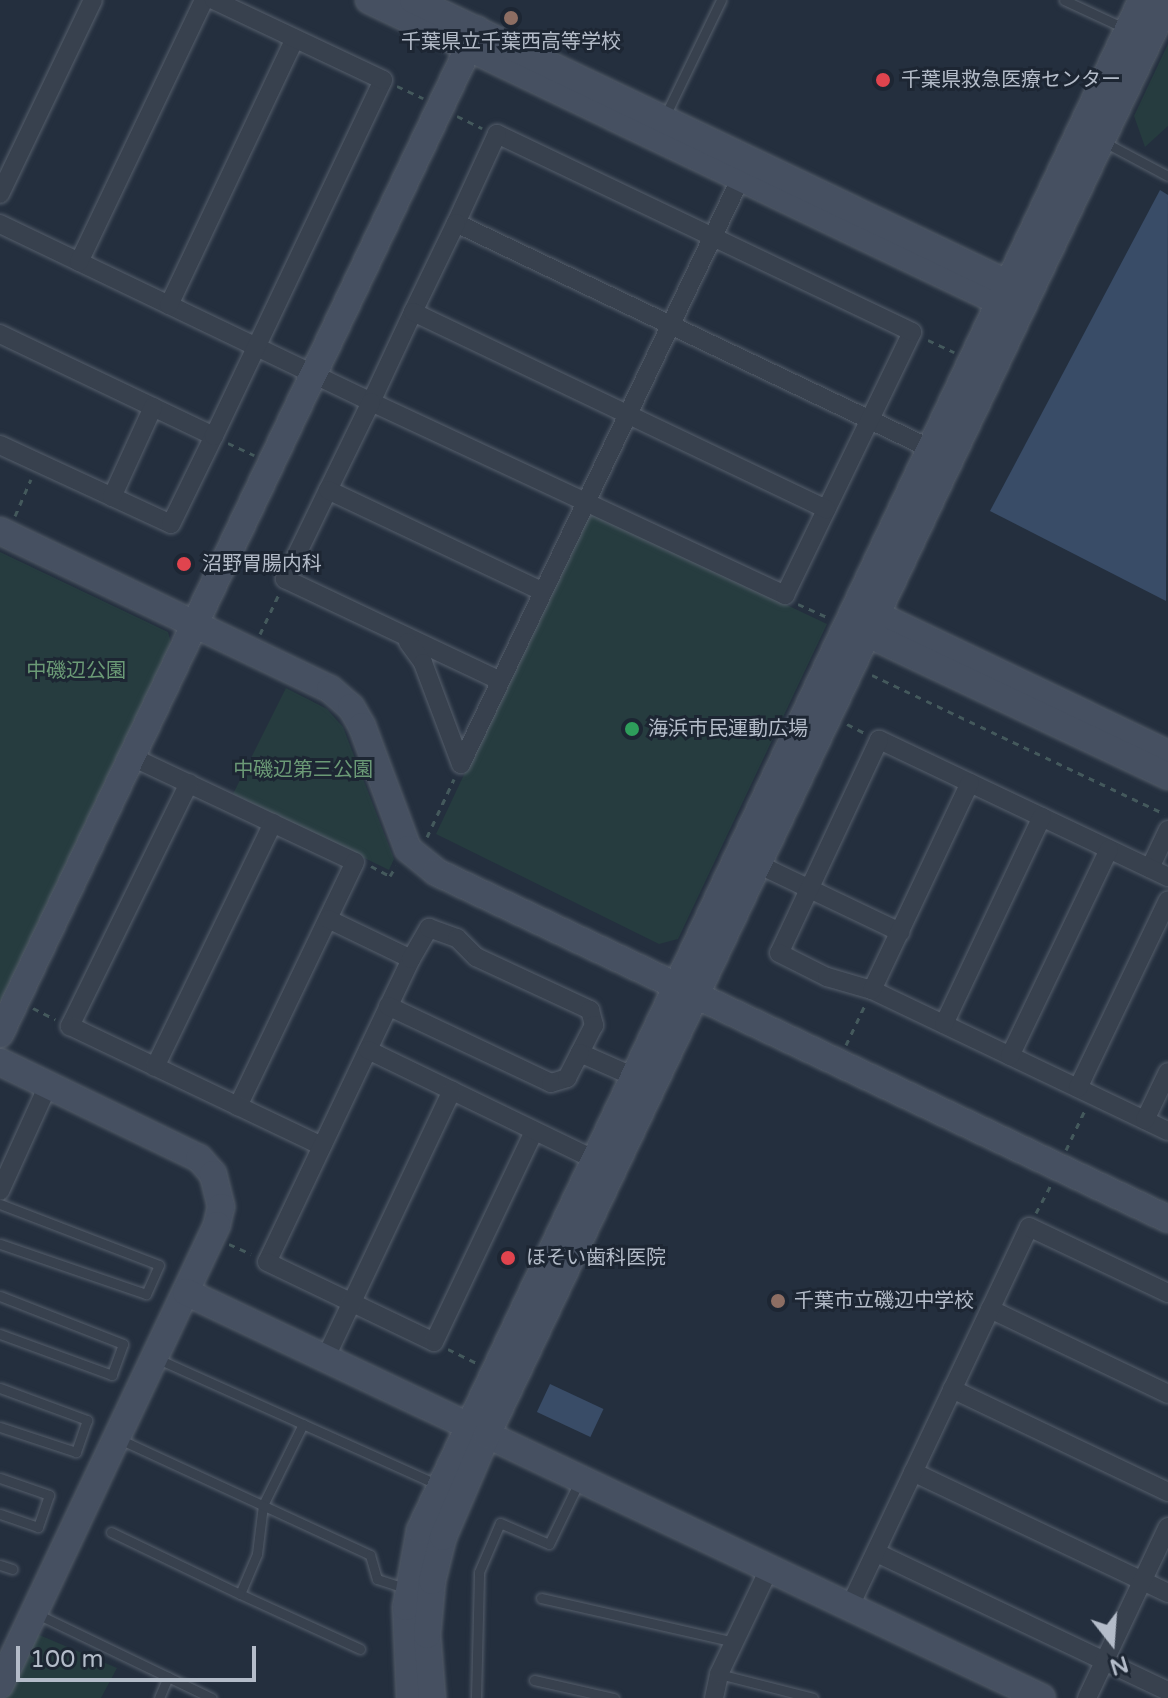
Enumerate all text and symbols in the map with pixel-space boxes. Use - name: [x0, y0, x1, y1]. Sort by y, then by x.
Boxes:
- marker: 千葉県立千葉西高等学校: [502, 9, 520, 27]
- place label: 千葉県立千葉西高等学校: [401, 30, 621, 54]
- place label: 千葉県救急医療センター: [901, 68, 1121, 92]
- marker: 千葉県救急医療センター: [872, 69, 894, 91]
- place label: 沼野胃腸内科: [202, 552, 322, 576]
- marker: 沼野胃腸内科: [173, 553, 195, 575]
- park label: 中磯辺公園: [26, 659, 126, 683]
- place label: 海浜市民運動広場: [648, 717, 808, 741]
- marker: 海浜市民運動広場: [623, 720, 641, 738]
- park label: 中磯辺第三公園: [233, 758, 373, 782]
- place label: ほそい歯科医院: [526, 1246, 666, 1270]
- marker: ほそい歯科医院: [497, 1247, 519, 1269]
- place label: 千葉市立磯辺中学校: [794, 1289, 974, 1313]
- marker: 千葉市立磯辺中学校: [769, 1292, 787, 1310]
- north arrow: [1072, 1602, 1152, 1682]
- scale bar: [20, 1630, 260, 1680]
- text: 100 m: [30, 1645, 104, 1674]
- text: N: [1107, 1650, 1131, 1680]

